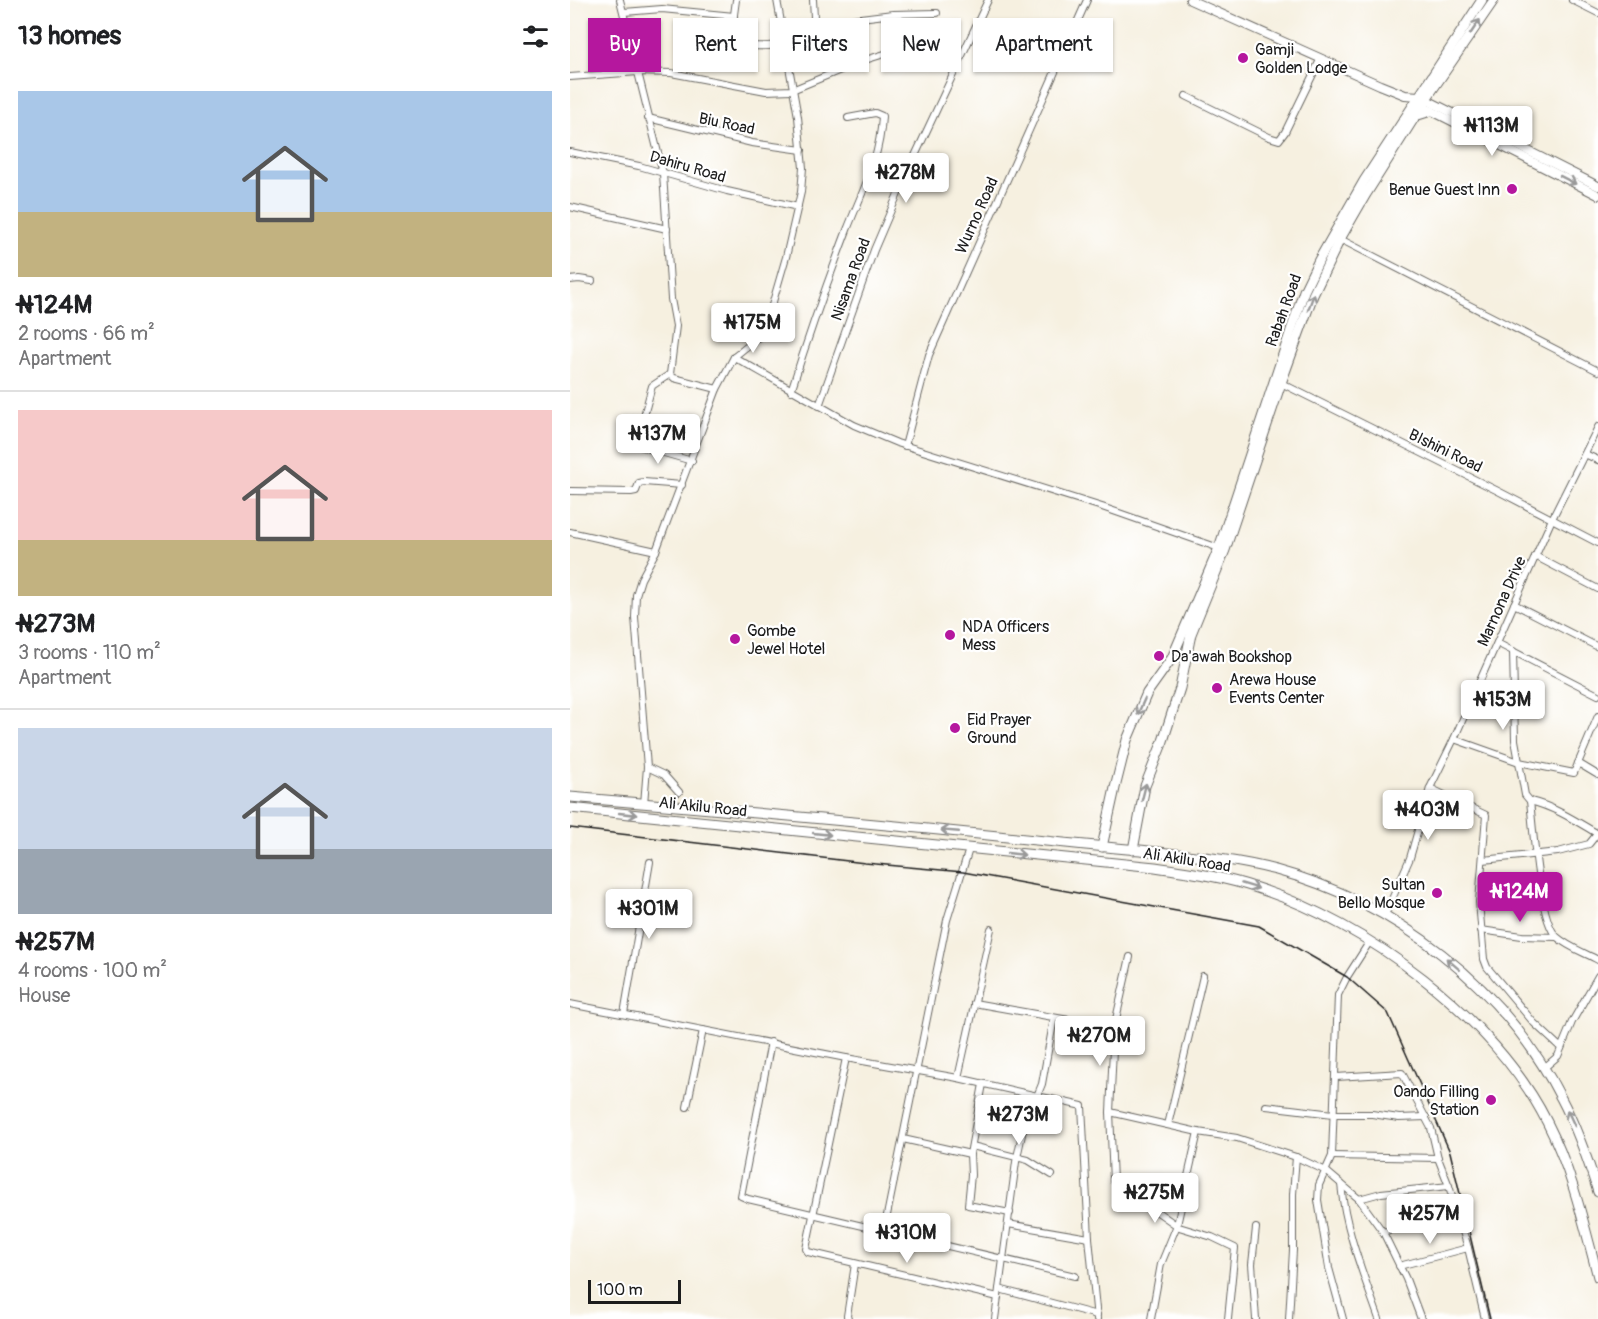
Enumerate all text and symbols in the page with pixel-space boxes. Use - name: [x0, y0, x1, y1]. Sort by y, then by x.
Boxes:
- chip: Buy: [588, 18, 661, 72]
- chip: Rent: [673, 18, 758, 72]
- chip: Filters: [770, 18, 869, 72]
- chip: New: [881, 18, 961, 72]
- chip: Apartment: [973, 18, 1113, 72]
- text: 13 homes: [18, 20, 121, 52]
- icon: filters: [519, 20, 552, 53]
- one-way arrow: [1469, 20, 1481, 36]
- place label: Gamji Golden Lodge: [1255, 40, 1348, 78]
- marker: Gamji Golden Lodge: [1236, 51, 1250, 65]
- pin: ₦113M: [1450, 106, 1534, 157]
- street label: Biu Road: [697, 108, 757, 140]
- text: ₦113M: [1465, 113, 1519, 138]
- icon: home: [231, 130, 339, 238]
- street label: Dahiru Road: [647, 147, 728, 187]
- pin: ₦278M: [864, 153, 948, 204]
- text: ₦278M: [877, 160, 935, 185]
- street label: Wurno Road: [951, 174, 1003, 257]
- one-way arrow: [1558, 175, 1576, 186]
- place label: Benue Guest Inn: [1389, 180, 1500, 200]
- marker: Benue Guest Inn: [1505, 182, 1519, 196]
- street label: Nisama Road: [827, 235, 875, 323]
- street label: Rabah Road: [1262, 271, 1306, 350]
- text: ₦124M: [18, 289, 92, 321]
- one-way arrow: [1306, 293, 1317, 312]
- pin: ₦175M: [711, 303, 795, 354]
- text: ₦175M: [725, 310, 781, 335]
- text: 2 rooms · 66 m²: [18, 321, 155, 346]
- text: Apartment: [18, 346, 111, 371]
- pin: ₦137M: [616, 414, 700, 465]
- text: ₦137M: [630, 421, 686, 446]
- street label: BIshini Road: [1405, 424, 1486, 477]
- icon: home: [231, 449, 339, 557]
- street label: Marnona Drive: [1473, 553, 1531, 650]
- text: ₦273M: [18, 608, 95, 640]
- place label: NDA Officers Mess: [962, 617, 1049, 655]
- place label: Gombe Jewel Hotel: [747, 621, 825, 659]
- marker: NDA Officers Mess: [943, 628, 957, 642]
- marker: Gombe Jewel Hotel: [728, 632, 742, 646]
- text: 3 rooms · 110 m²: [18, 640, 161, 665]
- place label: Da'awah Bookshop: [1171, 647, 1292, 667]
- marker: Da'awah Bookshop: [1152, 649, 1166, 663]
- text: Apartment: [18, 665, 111, 690]
- place label: Arewa House Events Center: [1229, 670, 1325, 708]
- pin: ₦153M: [1461, 680, 1545, 731]
- marker: Arewa House Events Center: [1210, 681, 1224, 695]
- text: ₦153M: [1475, 687, 1531, 712]
- one-way arrow: [1135, 698, 1146, 716]
- place label: Eid Prayer Ground: [967, 710, 1032, 748]
- marker: Eid Prayer Ground: [948, 721, 962, 735]
- icon: home: [231, 767, 339, 875]
- one-way arrow: [1138, 783, 1150, 802]
- pin: ₦403M: [1386, 790, 1470, 841]
- street label: Ali Akilu Road: [658, 792, 748, 822]
- text: ₦403M: [1397, 797, 1459, 822]
- one-way arrow: [618, 809, 638, 820]
- one-way arrow: [940, 825, 960, 836]
- one-way arrow: [812, 829, 832, 840]
- street label: Ali Akilu Road: [1141, 843, 1232, 877]
- one-way arrow: [1006, 849, 1026, 860]
- pin: ₦124M: [1478, 872, 1562, 923]
- place label: Sultan Bello Mosque: [1338, 875, 1425, 913]
- text: ₦124M: [1492, 879, 1549, 904]
- one-way arrow: [1241, 881, 1260, 892]
- marker: Sultan Bello Mosque: [1430, 886, 1444, 900]
- pin: ₦301M: [607, 889, 691, 940]
- text: ₦301M: [619, 896, 679, 921]
- text: ₦257M: [18, 926, 95, 958]
- one-way arrow: [1446, 957, 1461, 971]
- text: 4 rooms · 100 m²: [18, 958, 167, 983]
- text: House: [18, 983, 70, 1008]
- pin: ₦270M: [1058, 1016, 1142, 1067]
- text: ₦270M: [1069, 1023, 1131, 1048]
- place label: Oando Filling Station: [1393, 1082, 1479, 1120]
- marker: Oando Filling Station: [1484, 1093, 1498, 1107]
- pin: ₦273M: [977, 1095, 1061, 1146]
- text: ₦273M: [989, 1102, 1049, 1127]
- one-way arrow: [1564, 1109, 1576, 1127]
- pin: ₦275M: [1113, 1173, 1197, 1224]
- text: ₦275M: [1126, 1180, 1185, 1205]
- pin: ₦257M: [1388, 1194, 1472, 1245]
- text: ₦257M: [1401, 1201, 1460, 1226]
- pin: ₦310M: [865, 1213, 949, 1264]
- text: ₦310M: [877, 1220, 937, 1245]
- scale bar: [588, 1277, 681, 1304]
- text: 100 m: [597, 1280, 643, 1300]

